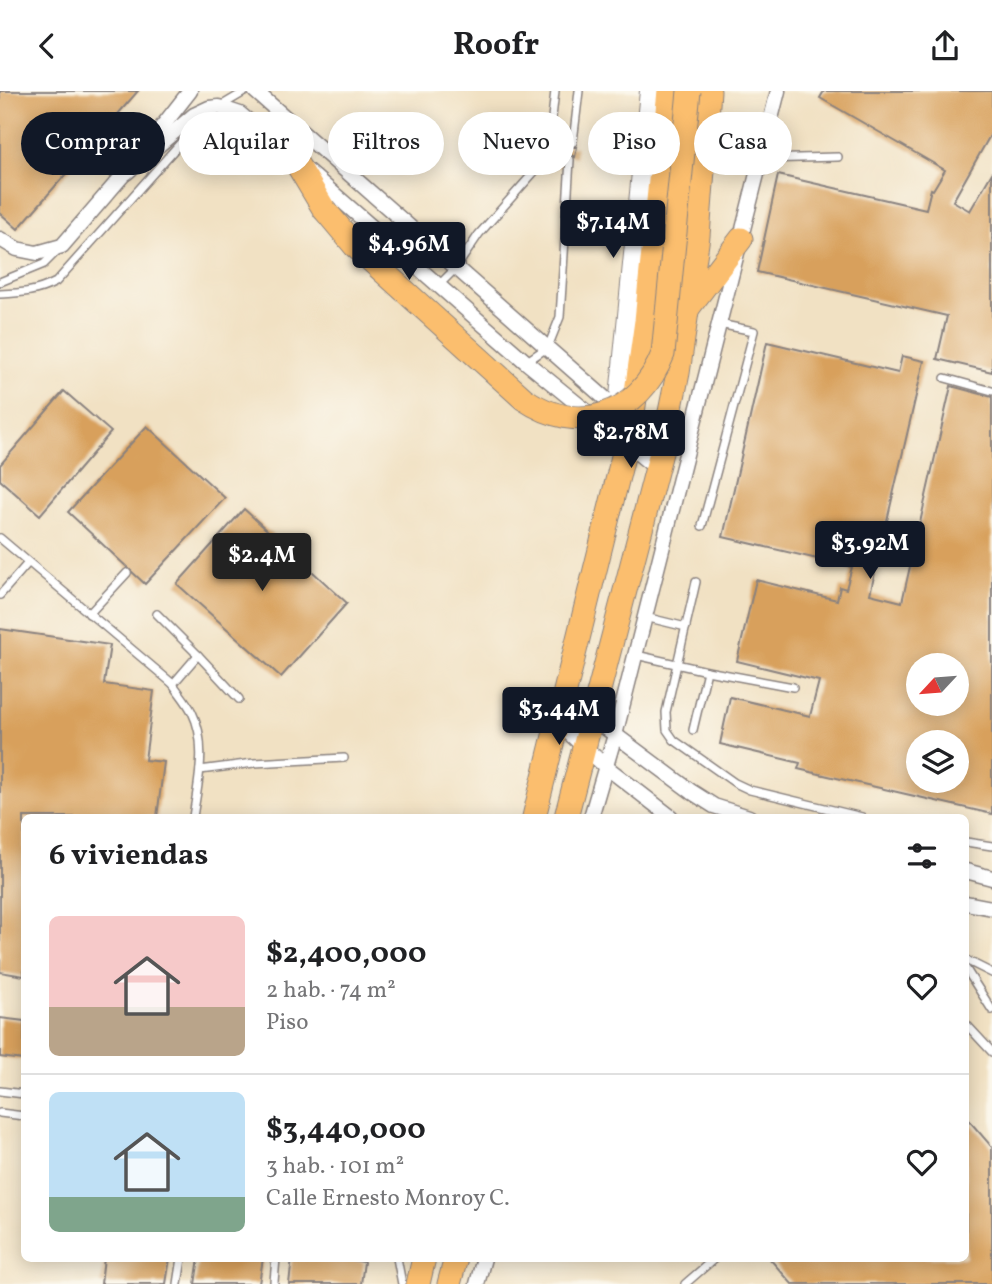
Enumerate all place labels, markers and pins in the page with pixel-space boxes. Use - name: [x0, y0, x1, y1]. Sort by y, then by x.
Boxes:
- pin: $7.14M: [556, 201, 670, 260]
- pin: $4.96M: [352, 223, 466, 282]
- pin: $2.78M: [574, 411, 688, 470]
- pin: $3.92M: [813, 521, 927, 581]
- pin: $2.4M: [213, 533, 311, 593]
- pin: $3.44M: [502, 687, 616, 747]

